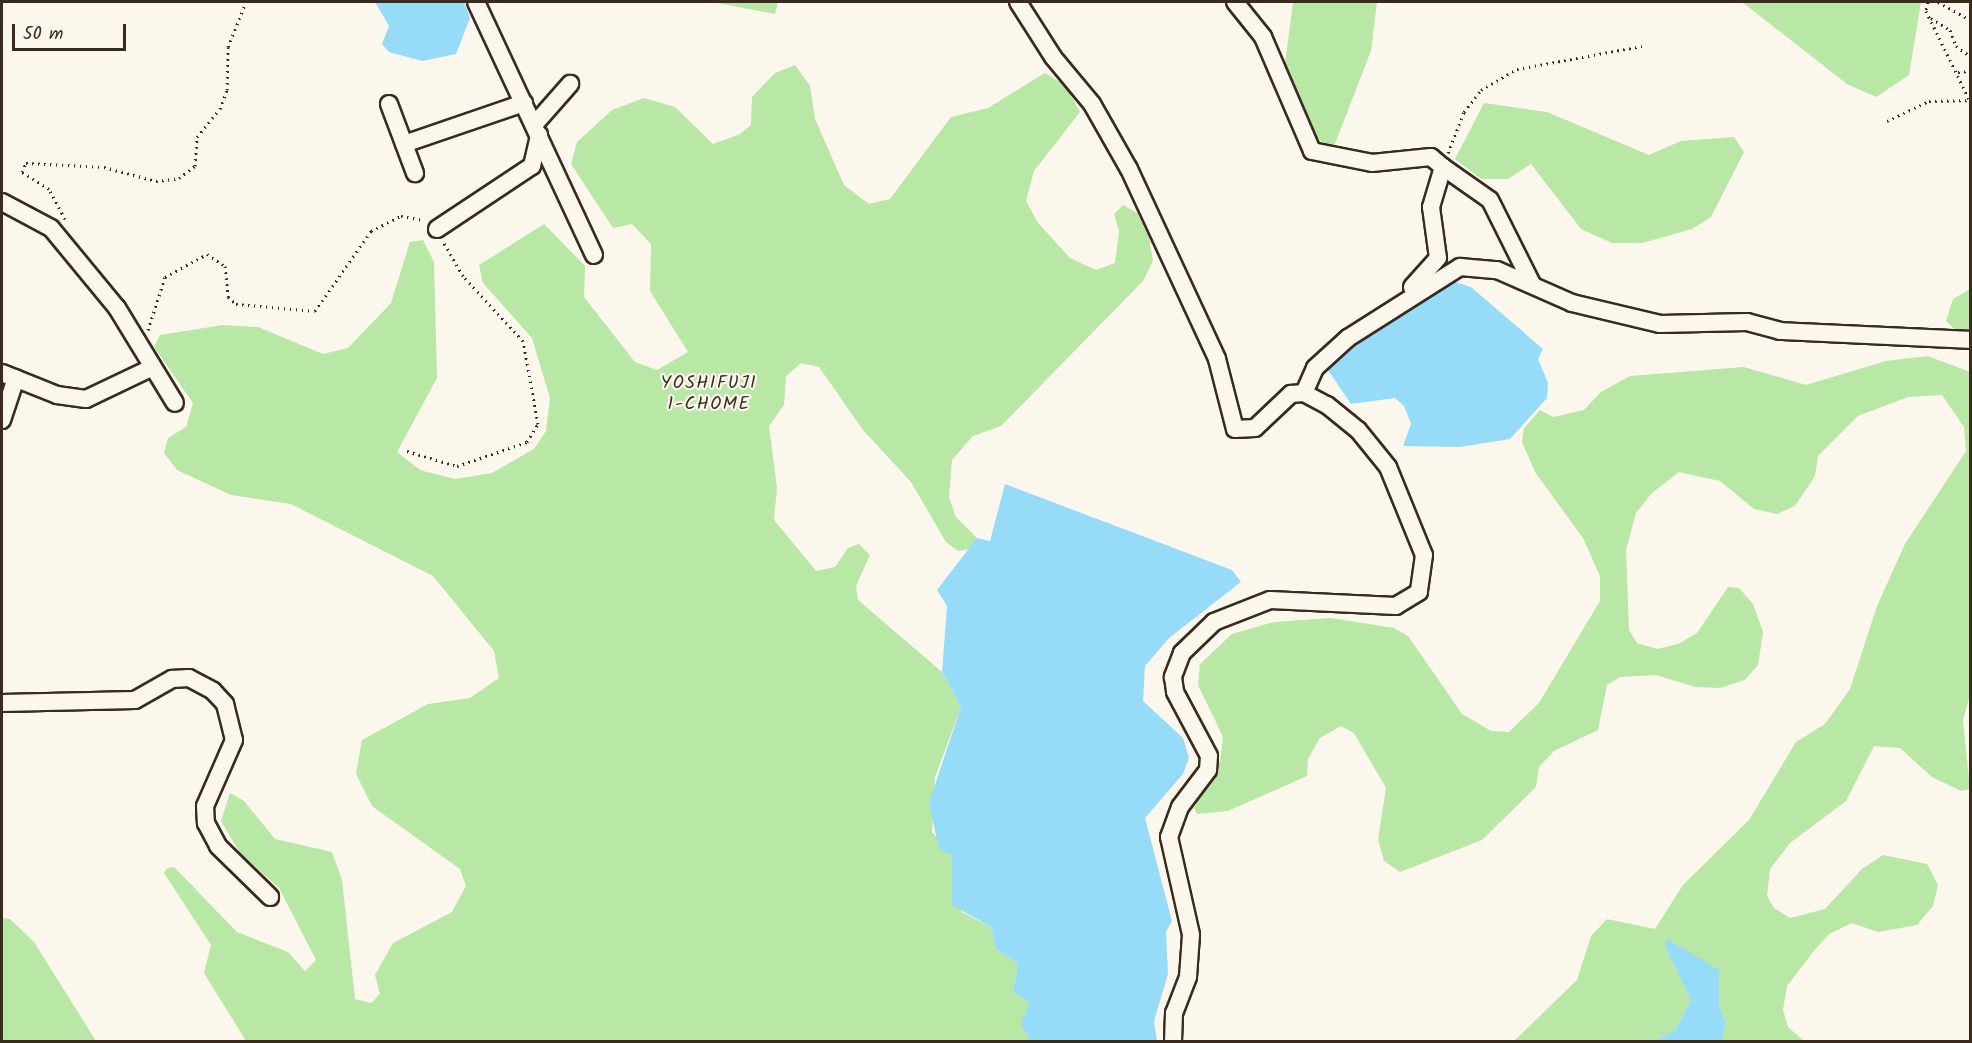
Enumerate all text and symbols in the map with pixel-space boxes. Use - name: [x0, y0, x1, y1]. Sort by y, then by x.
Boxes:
- scale bar: [15, 12, 129, 50]
- text: 50 m: [23, 20, 63, 49]
- district label: YOSHIFUJI 1-CHOME: [661, 374, 757, 416]

